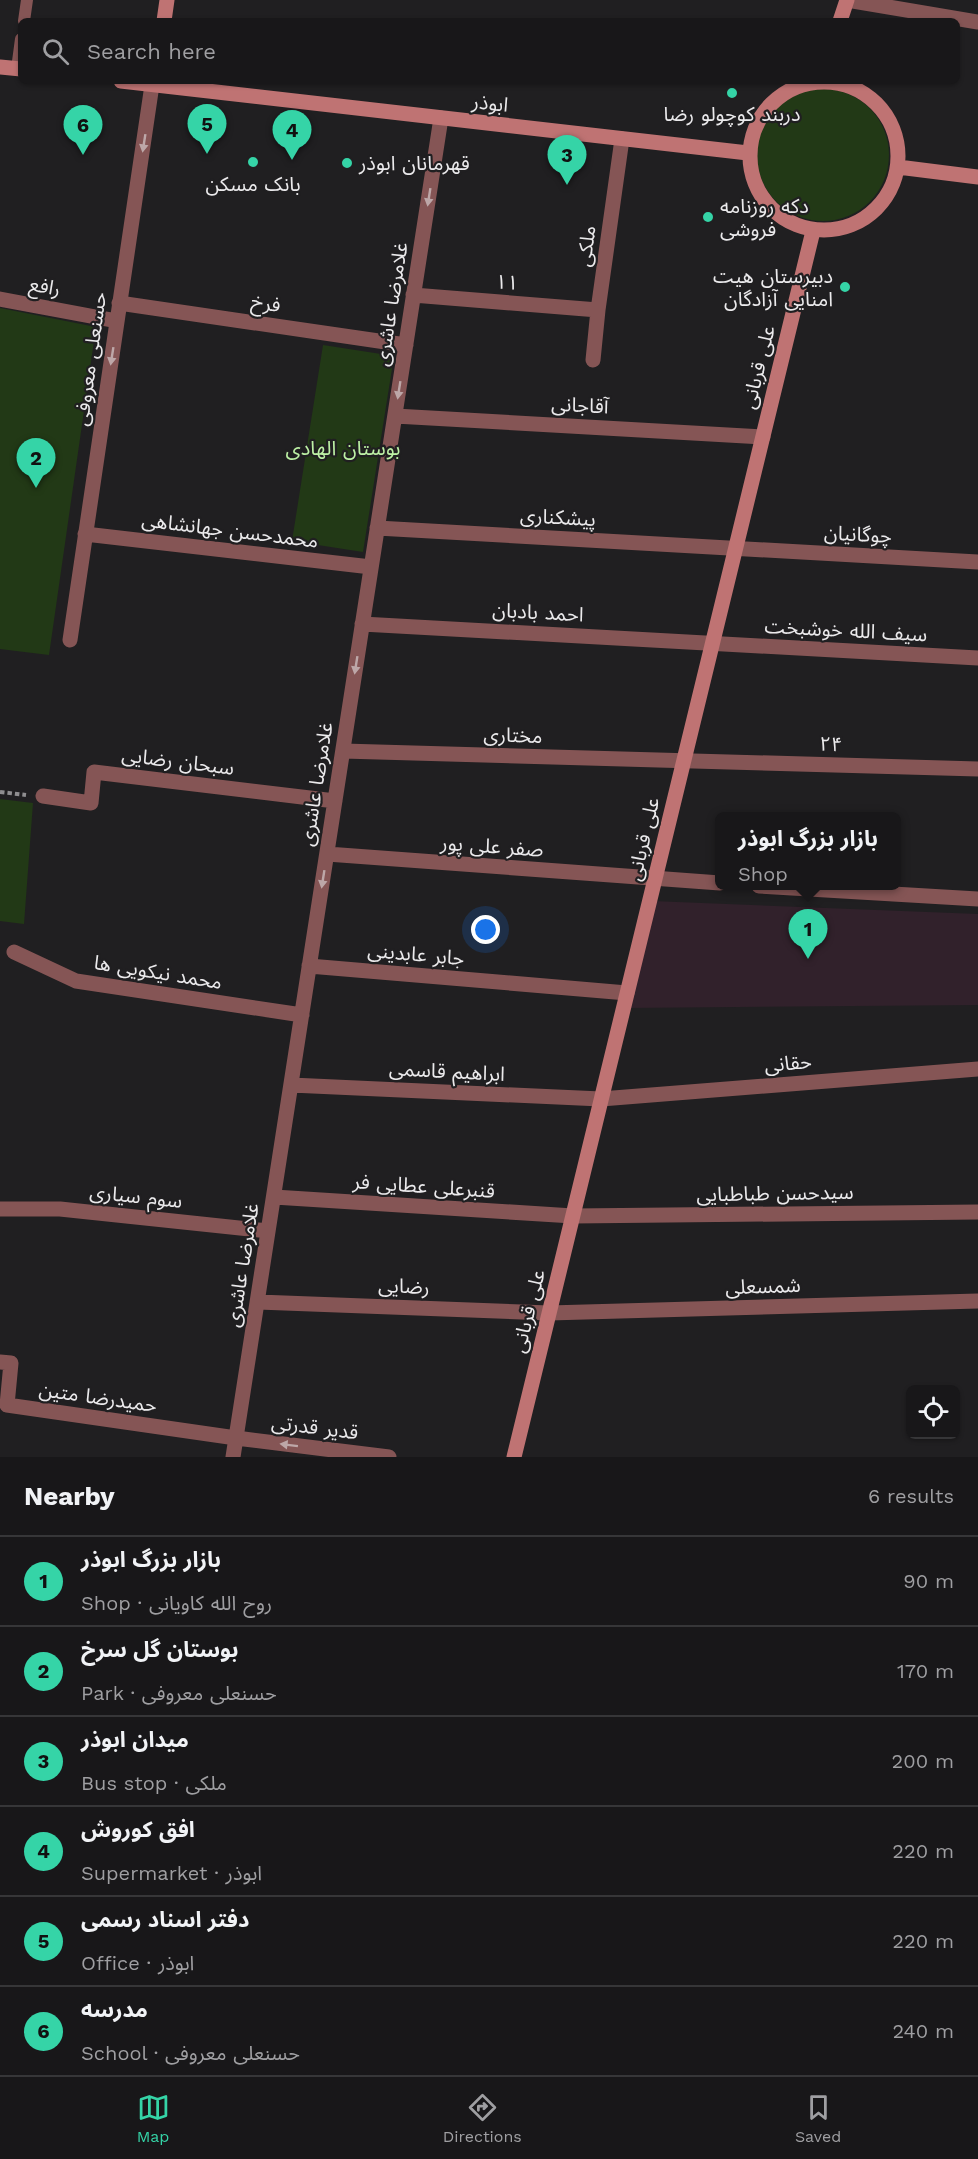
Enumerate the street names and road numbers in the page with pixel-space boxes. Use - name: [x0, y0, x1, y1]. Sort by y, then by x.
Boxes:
- street label: ابوذر: [470, 89, 509, 117]
- street label: ملکی: [571, 224, 601, 268]
- street label: غلامرضا عاشری: [369, 240, 413, 368]
- street label: ۱۱: [495, 269, 519, 295]
- street label: رافع: [27, 271, 63, 304]
- street label: فرخ: [249, 289, 282, 320]
- street label: حسنعلی معروفی: [69, 290, 111, 428]
- street label: علی قربانی: [736, 323, 780, 411]
- street label: آقاجانی: [551, 392, 610, 419]
- street label: پیشکناری: [519, 503, 596, 532]
- street label: محمدحسن جهانشاهی: [140, 507, 320, 553]
- street label: چوگانیان: [824, 520, 892, 549]
- street label: احمد بادبان: [492, 598, 584, 626]
- street label: سیف الله خوشبخت: [764, 614, 928, 646]
- street label: غلامرضا عاشری: [294, 720, 338, 848]
- street label: مختاری: [483, 722, 543, 748]
- street label: ۲۴: [819, 732, 843, 756]
- street label: سبحان رضایی: [120, 742, 236, 780]
- street label: علی قربانی: [622, 795, 664, 883]
- street label: صفر علی پور: [439, 830, 544, 863]
- street label: جابر عابدینی: [367, 938, 465, 970]
- street label: محمد نیکویی ها: [92, 950, 224, 994]
- street label: حقانی: [763, 1049, 813, 1077]
- street label: ابراهیم قاسمی: [388, 1056, 506, 1089]
- street label: قنبرعلی عطایی فر: [351, 1169, 496, 1203]
- street label: سوم سیاری: [88, 1179, 184, 1216]
- street label: سیدحسن طباطبایی: [696, 1180, 854, 1206]
- street label: غلامرضا عاشری: [220, 1201, 264, 1329]
- street label: علی قربانی: [506, 1267, 550, 1355]
- street label: رضایی: [378, 1273, 430, 1299]
- street label: شمسعلی: [725, 1273, 801, 1299]
- street label: حمیدرضا متین: [37, 1377, 159, 1417]
- street label: قدیر قدرتی: [270, 1410, 360, 1444]

